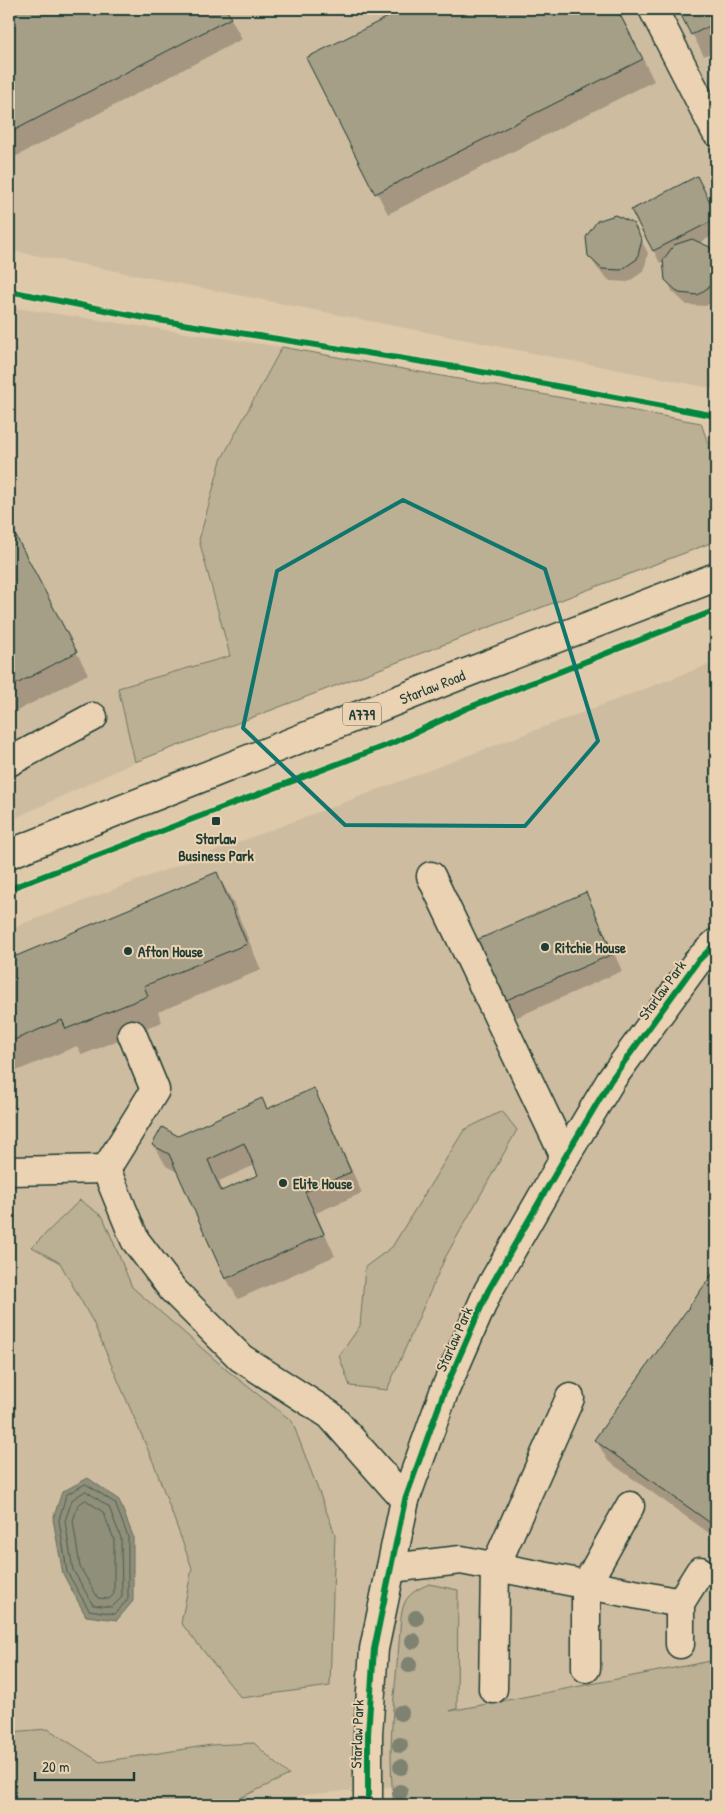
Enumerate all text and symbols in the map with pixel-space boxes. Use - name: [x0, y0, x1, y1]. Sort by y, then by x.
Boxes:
- street label: Starlaw Road: [396, 664, 468, 709]
- road number: A779: [343, 702, 381, 726]
- marker: Starlaw Business Park: [210, 815, 222, 827]
- place label: Starlaw Business Park: [178, 828, 255, 866]
- place label: Ritchie House: [555, 937, 626, 958]
- place label: Afton House: [138, 941, 203, 962]
- marker: Ritchie House: [539, 941, 551, 953]
- marker: Afton House: [122, 945, 134, 957]
- street label: Starlaw Park: [633, 956, 691, 1024]
- place label: Elite House: [293, 1173, 352, 1194]
- marker: Elite House: [277, 1177, 289, 1189]
- street label: Starlaw Park: [430, 1303, 478, 1375]
- street label: Starlaw Park: [345, 1699, 369, 1769]
- scale bar: [35, 1749, 134, 1781]
- text: 20 m: [42, 1756, 69, 1777]

